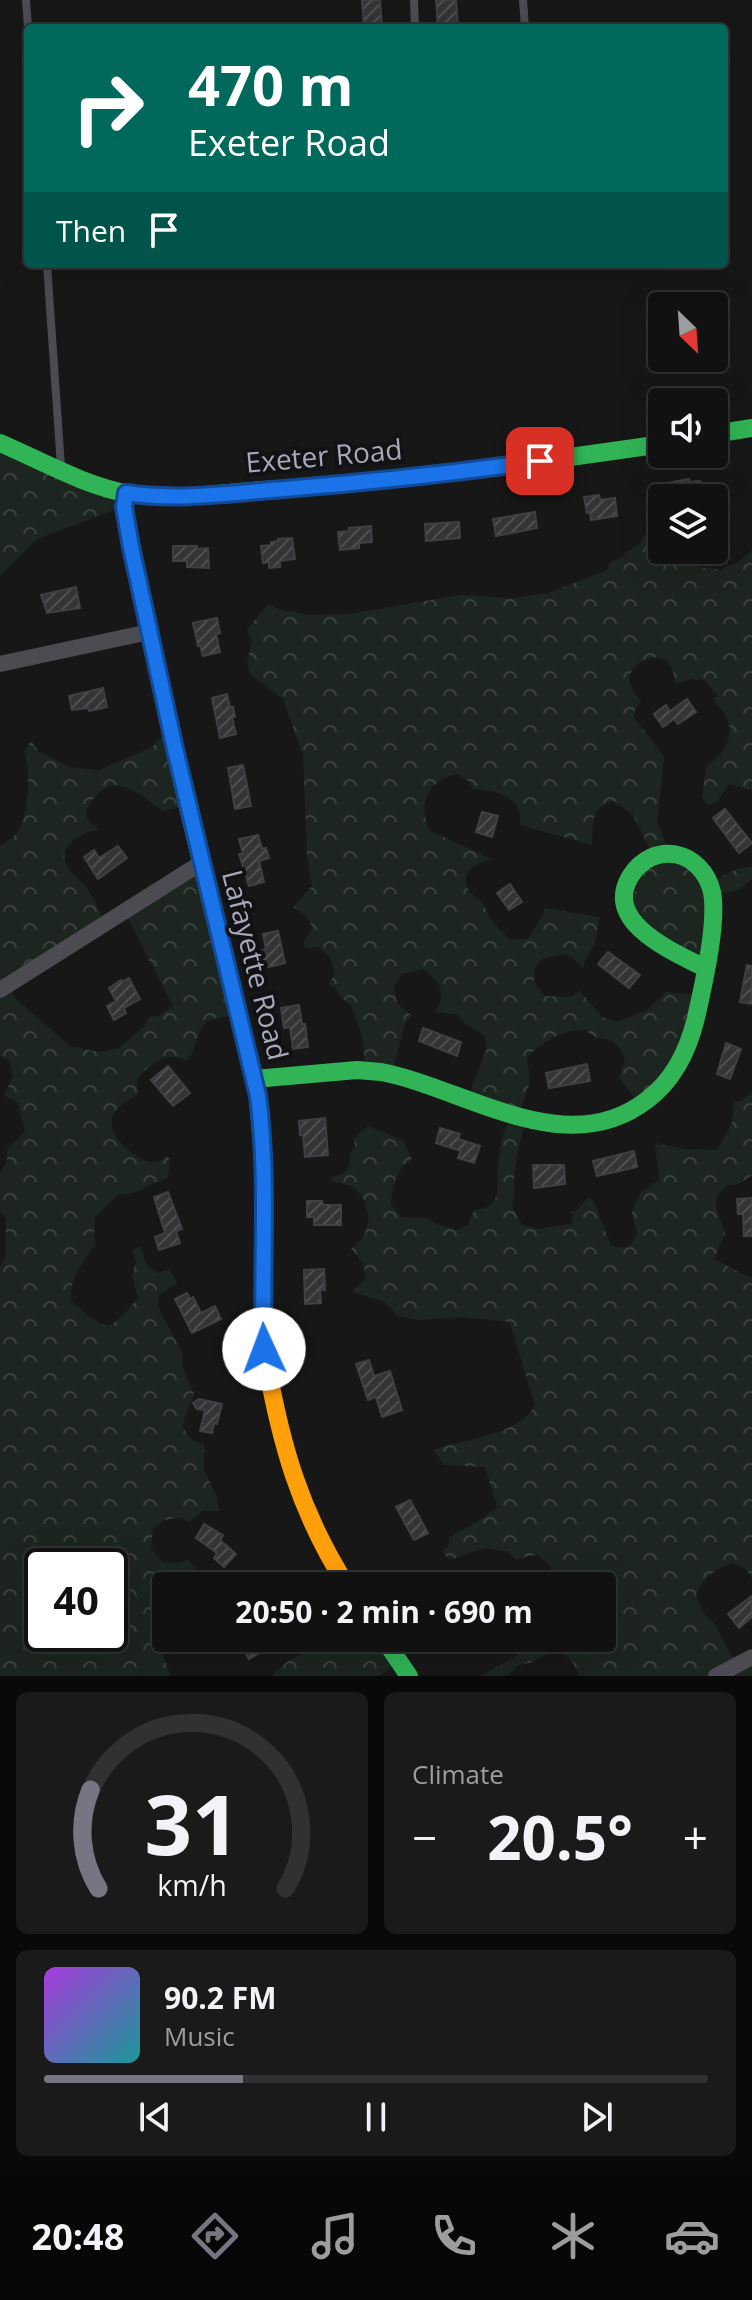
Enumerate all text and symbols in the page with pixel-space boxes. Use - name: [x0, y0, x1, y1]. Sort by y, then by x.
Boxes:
- text: 470 m: [188, 46, 354, 122]
- icon: right: [56, 56, 160, 160]
- text: Exeter Road: [188, 118, 390, 167]
- icon: arrive: [142, 208, 186, 252]
- text: Then: [56, 210, 126, 251]
- north arrow: [648, 292, 728, 372]
- map controls: [648, 292, 728, 564]
- button: sound: [648, 388, 728, 468]
- pin: [506, 427, 574, 495]
- street label: Exeter Road: [244, 429, 404, 481]
- icon: arrive: [518, 439, 562, 483]
- button: layers: [648, 484, 728, 564]
- street label: Lafayette Road: [214, 866, 298, 1064]
- position arrow: [222, 1307, 306, 1391]
- speed limit sign: 40: [24, 1548, 128, 1652]
- text: 20:50 · 2 min · 690 m: [235, 1591, 533, 1632]
- text: Climate: [412, 1756, 504, 1792]
- text: 31: [144, 1766, 240, 1879]
- text: 20.5°: [487, 1796, 633, 1878]
- text: −: [412, 1807, 437, 1867]
- text: +: [683, 1807, 708, 1867]
- text: km/h: [157, 1865, 227, 1904]
- text: 90.2 FM: [164, 1977, 277, 2018]
- text: Music: [164, 2018, 235, 2054]
- icon: previous: [133, 2095, 177, 2139]
- icon: pause: [354, 2095, 398, 2139]
- icon: next: [575, 2095, 619, 2139]
- icon: directions: [187, 2208, 243, 2264]
- icon: music: [307, 2208, 363, 2264]
- icon: phone: [426, 2208, 482, 2264]
- icon: climate: [545, 2208, 601, 2264]
- icon: car: [664, 2208, 720, 2264]
- text: 20:48: [32, 2212, 124, 2261]

